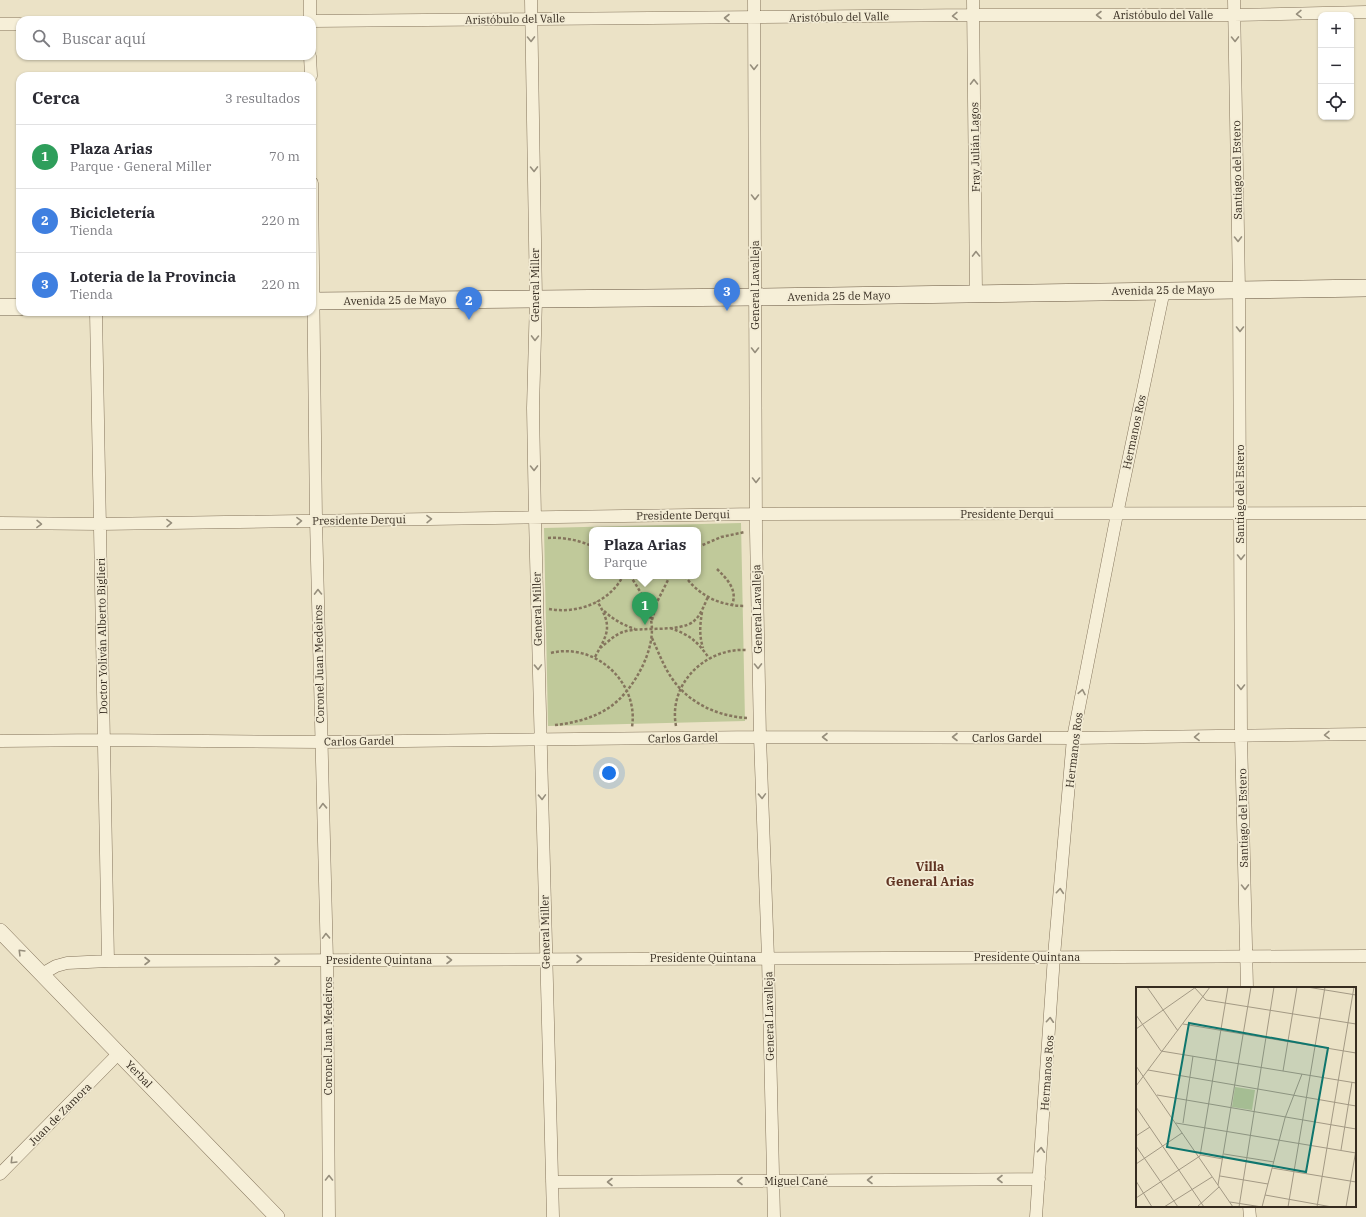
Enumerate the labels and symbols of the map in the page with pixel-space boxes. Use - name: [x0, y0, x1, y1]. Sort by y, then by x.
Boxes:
- street label: Aristóbulo del Valle: [1113, 8, 1213, 22]
- street label: Aristóbulo del Valle: [789, 9, 889, 25]
- one-way arrow: [1296, 9, 1302, 18]
- street label: Aristóbulo del Valle: [465, 11, 565, 27]
- one-way arrow: [952, 11, 958, 20]
- one-way arrow: [1096, 11, 1102, 19]
- one-way arrow: [724, 14, 730, 22]
- one-way arrow: [527, 36, 536, 42]
- one-way arrow: [1230, 36, 1239, 42]
- one-way arrow: [750, 64, 758, 70]
- one-way arrow: [970, 79, 978, 85]
- street label: Fray Julián Lagos: [967, 102, 983, 192]
- street label: Santiago del Estero: [1229, 120, 1245, 220]
- one-way arrow: [529, 166, 538, 172]
- one-way arrow: [751, 194, 759, 200]
- one-way arrow: [1234, 236, 1243, 242]
- street label: General Lavalleja: [748, 240, 762, 330]
- street label: General Miller: [528, 248, 542, 322]
- one-way arrow: [972, 251, 980, 257]
- pin: 3: [714, 278, 740, 311]
- street label: Avenida 25 de Mayo: [1111, 282, 1215, 298]
- pin: 2: [456, 287, 482, 320]
- street label: Avenida 25 de Mayo: [787, 288, 891, 304]
- street label: Avenida 25 de Mayo: [343, 292, 447, 308]
- one-way arrow: [1236, 326, 1244, 332]
- one-way arrow: [531, 335, 539, 341]
- one-way arrow: [751, 347, 759, 353]
- street label: Hermanos Ros: [1119, 393, 1149, 471]
- street label: Santiago del Estero: [1233, 444, 1247, 544]
- one-way arrow: [530, 465, 538, 471]
- one-way arrow: [752, 477, 761, 483]
- street label: Presidente Derqui: [636, 507, 730, 523]
- street label: Presidente Derqui: [960, 507, 1054, 521]
- street label: Presidente Derqui: [312, 512, 406, 528]
- one-way arrow: [426, 515, 432, 523]
- one-way arrow: [296, 517, 302, 525]
- one-way arrow: [166, 519, 172, 527]
- one-way arrow: [36, 520, 42, 528]
- one-way arrow: [1237, 554, 1245, 560]
- street label: Doctor Yoliván Alberto Biglieri: [94, 557, 110, 714]
- street label: General Lavalleja: [749, 564, 765, 654]
- street label: General Miller: [529, 572, 545, 646]
- one-way arrow: [313, 589, 322, 595]
- pin: 1: [632, 592, 658, 625]
- street label: Coronel Juan Medeiros: [311, 605, 327, 723]
- one-way arrow: [754, 663, 762, 669]
- one-way arrow: [534, 664, 543, 670]
- one-way arrow: [1237, 684, 1245, 690]
- one-way arrow: [1078, 689, 1086, 695]
- street label: Hermanos Ros: [1062, 711, 1086, 789]
- street label: Carlos Gardel: [648, 730, 718, 746]
- street label: Carlos Gardel: [972, 731, 1042, 745]
- one-way arrow: [1324, 731, 1330, 739]
- one-way arrow: [1194, 732, 1200, 741]
- street label: Carlos Gardel: [324, 733, 394, 749]
- one-way arrow: [822, 733, 828, 741]
- one-way arrow: [952, 733, 958, 742]
- your location: [599, 763, 619, 783]
- street label: Santiago del Estero: [1235, 768, 1251, 868]
- one-way arrow: [758, 793, 766, 799]
- one-way arrow: [538, 794, 546, 800]
- one-way arrow: [318, 803, 327, 809]
- district label: Villa General Arias: [886, 858, 975, 890]
- one-way arrow: [1241, 884, 1249, 890]
- one-way arrow: [1055, 888, 1064, 894]
- street label: General Miller: [537, 895, 553, 969]
- one-way arrow: [322, 933, 331, 939]
- one-way arrow: [18, 949, 26, 957]
- street label: Presidente Quintana: [974, 950, 1080, 964]
- street label: Presidente Quintana: [650, 951, 756, 965]
- street label: Presidente Quintana: [326, 953, 432, 967]
- one-way arrow: [576, 955, 582, 963]
- one-way arrow: [446, 956, 452, 964]
- one-way arrow: [144, 957, 150, 965]
- one-way arrow: [274, 957, 280, 965]
- street label: General Lavalleja: [761, 971, 777, 1061]
- street label: Coronel Juan Medeiros: [321, 977, 335, 1095]
- inset map: [1136, 987, 1356, 1207]
- one-way arrow: [1046, 1017, 1055, 1024]
- street label: Hermanos Ros: [1037, 1035, 1057, 1111]
- street label: Yerbal: [123, 1057, 155, 1091]
- street label: Juan de Zamora: [26, 1080, 94, 1148]
- one-way arrow: [1037, 1147, 1046, 1153]
- one-way arrow: [11, 1156, 18, 1164]
- street label: Miguel Cané: [764, 1174, 828, 1188]
- one-way arrow: [325, 1175, 333, 1181]
- one-way arrow: [997, 1175, 1003, 1183]
- one-way arrow: [867, 1176, 873, 1184]
- one-way arrow: [737, 1177, 743, 1185]
- one-way arrow: [607, 1178, 613, 1186]

